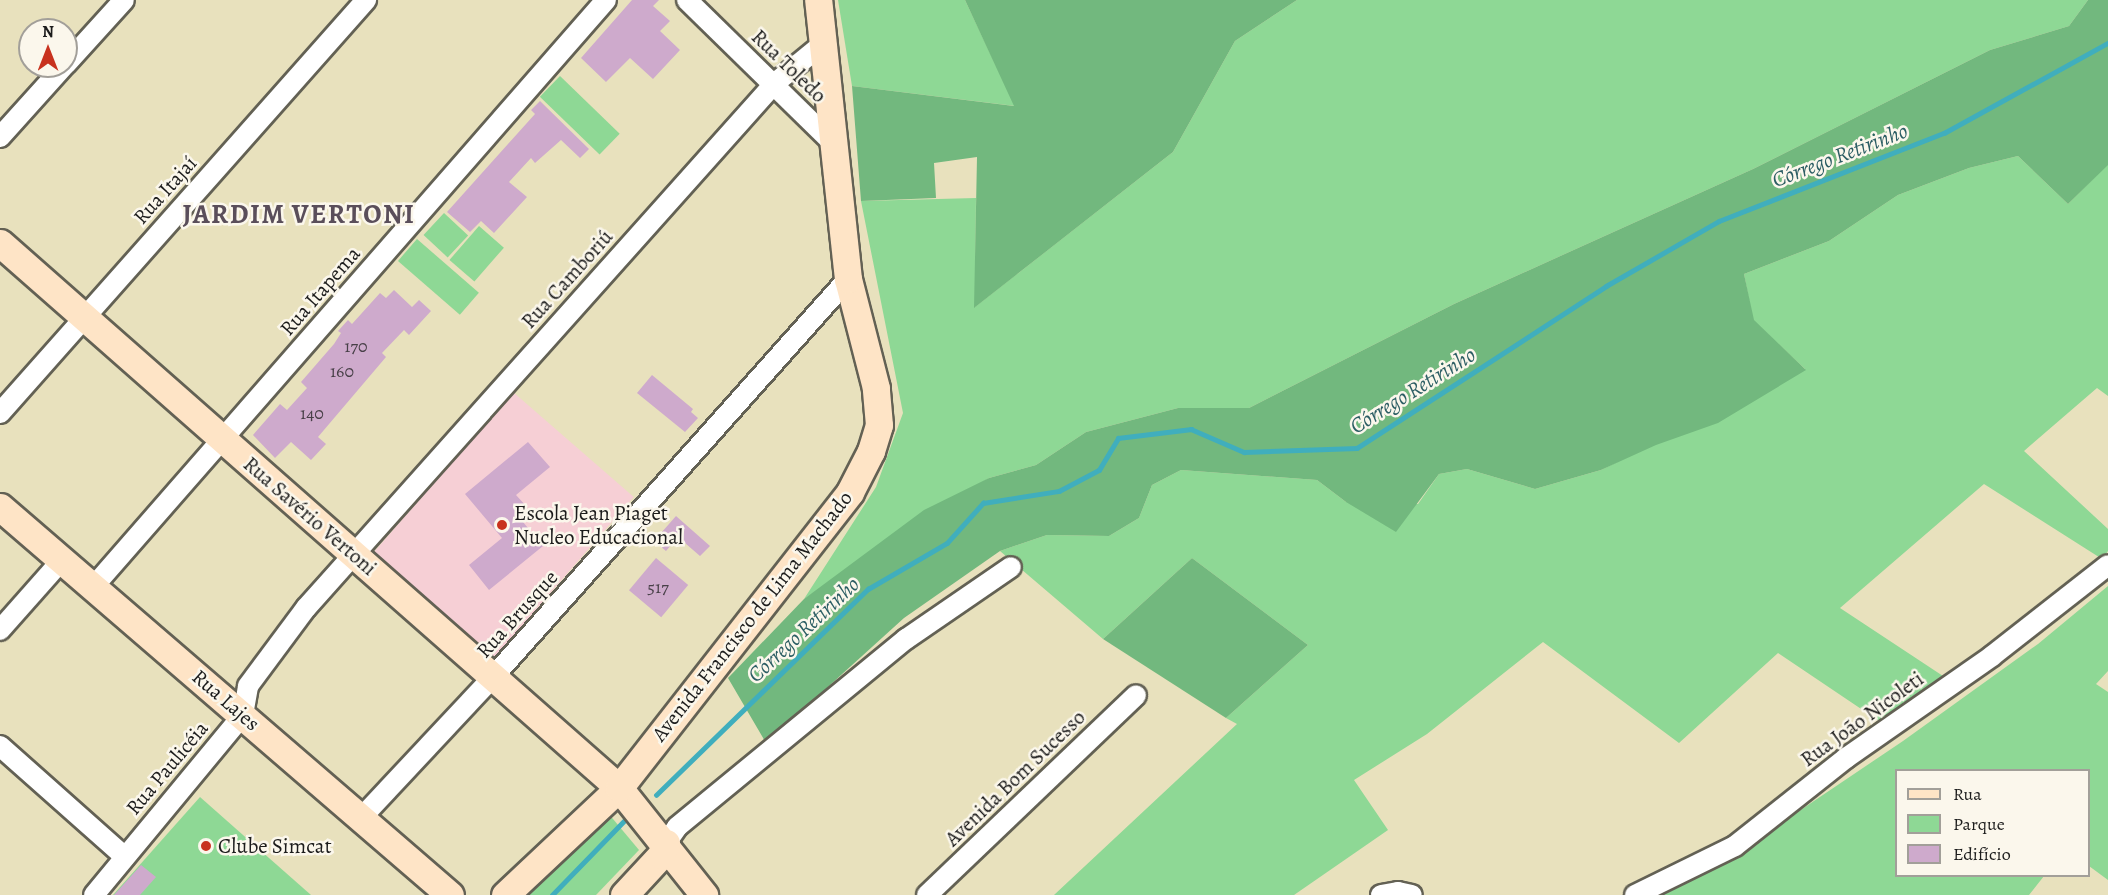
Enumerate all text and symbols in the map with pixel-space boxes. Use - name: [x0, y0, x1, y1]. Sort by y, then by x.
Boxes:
- north arrow: [18, 18, 78, 78]
- text: N: [42, 21, 54, 43]
- street label: Rua Toledo: [746, 24, 832, 108]
- water label: Córrego Retirinho: [1768, 118, 1912, 194]
- street label: Rua Itajaí: [128, 151, 202, 229]
- district label: JARDIM VERTONI: [183, 199, 415, 231]
- street label: Rua Camboriú: [516, 224, 618, 334]
- street label: Rua Itapema: [275, 241, 365, 341]
- house number: 170: [344, 335, 368, 357]
- water label: Córrego Retirinho: [1345, 342, 1481, 440]
- house number: 160: [330, 360, 354, 382]
- house number: 140: [300, 402, 324, 424]
- street label: Rua Savério Vertoni: [238, 451, 382, 581]
- street label: Avenida Francisco de Lima Machado: [646, 486, 858, 746]
- place label: Escola Jean Piaget Nucleo Educacional: [514, 500, 683, 550]
- marker: Escola Jean Piaget Nucleo Educacional: [495, 518, 509, 532]
- street label: Rua Brusque: [471, 565, 563, 663]
- water label: Córrego Retirinho: [743, 572, 865, 688]
- house number: 517: [647, 576, 669, 598]
- street label: Rua Lajes: [187, 664, 265, 736]
- street label: Rua João Nicoleti: [1796, 666, 1928, 772]
- street label: Avenida Bom Sucesso: [940, 705, 1090, 851]
- street label: Rua Paulicéia: [121, 716, 213, 820]
- legend: [1895, 769, 2090, 877]
- text: Rua: [1953, 782, 1982, 806]
- text: Parque: [1953, 812, 2005, 836]
- place label: Clube Simcat: [218, 833, 332, 859]
- marker: Clube Simcat: [199, 839, 213, 853]
- text: Edifício: [1953, 842, 2011, 866]

